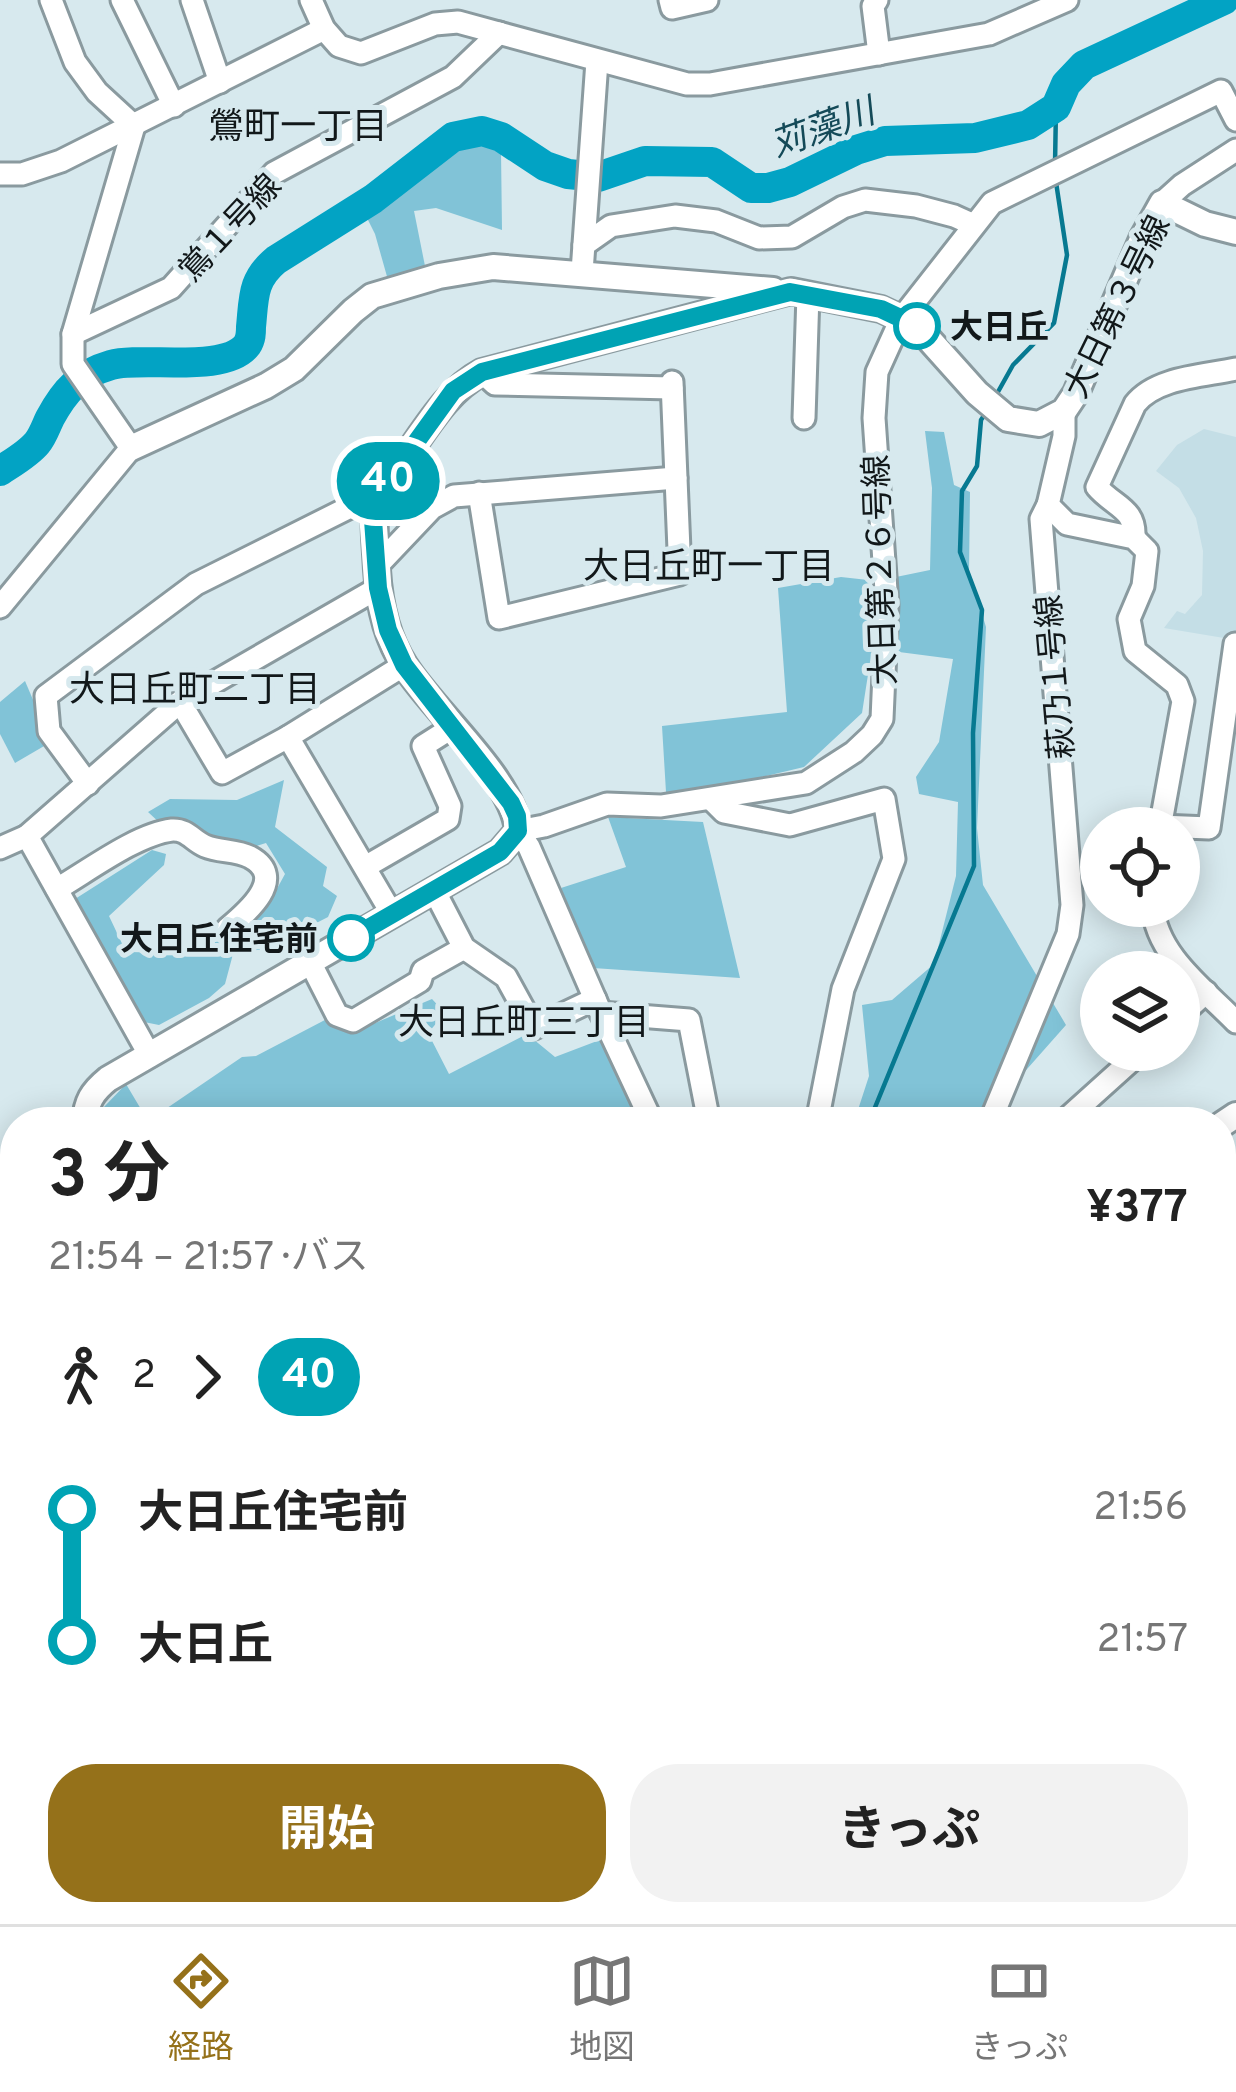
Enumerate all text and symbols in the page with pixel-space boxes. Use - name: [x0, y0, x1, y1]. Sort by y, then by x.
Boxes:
- water label: 苅藻川: [765, 89, 886, 171]
- district label: 鶯町一丁目: [208, 106, 388, 152]
- street label: 鴬１号線: [172, 167, 292, 292]
- street label: 大日第３号線: [1057, 210, 1182, 406]
- marker: 大日丘: [895, 304, 939, 348]
- place label: 大日丘: [950, 309, 1049, 351]
- line badge: 40: [334, 442, 442, 520]
- text: 40: [361, 454, 415, 507]
- street label: 大日第２６号線: [858, 454, 908, 686]
- district label: 大日丘町一丁目: [583, 546, 835, 592]
- street label: 萩乃１号線: [1030, 593, 1086, 761]
- district label: 大日丘町二丁目: [69, 669, 321, 715]
- map controls: [1080, 807, 1200, 1071]
- button: locate: [1080, 807, 1200, 927]
- marker: 大日丘住宅前: [329, 916, 373, 960]
- place label: 大日丘住宅前: [120, 921, 318, 963]
- button: layers: [1080, 951, 1200, 1071]
- district label: 大日丘町三丁目: [398, 1002, 650, 1048]
- text: 3 分: [48, 1137, 170, 1220]
- text: ¥377: [1086, 1181, 1188, 1238]
- text: 21:54 – 21:57 · バス: [48, 1235, 369, 1284]
- icon: walk: [48, 1344, 114, 1410]
- icon: forward: [174, 1344, 240, 1410]
- text: 40: [282, 1350, 336, 1403]
- text: 2: [132, 1353, 156, 1402]
- text: 21:56: [1093, 1485, 1188, 1534]
- text: 大日丘住宅前: [138, 1487, 408, 1544]
- text: 21:57: [1097, 1617, 1188, 1666]
- text: 大日丘: [138, 1619, 273, 1676]
- button: 開始: [48, 1764, 606, 1902]
- button: きっぷ: [630, 1764, 1188, 1902]
- tab: 経路: [168, 1948, 234, 2071]
- tab: 地図: [569, 1948, 635, 2071]
- tab: きっぷ: [971, 1948, 1068, 2071]

